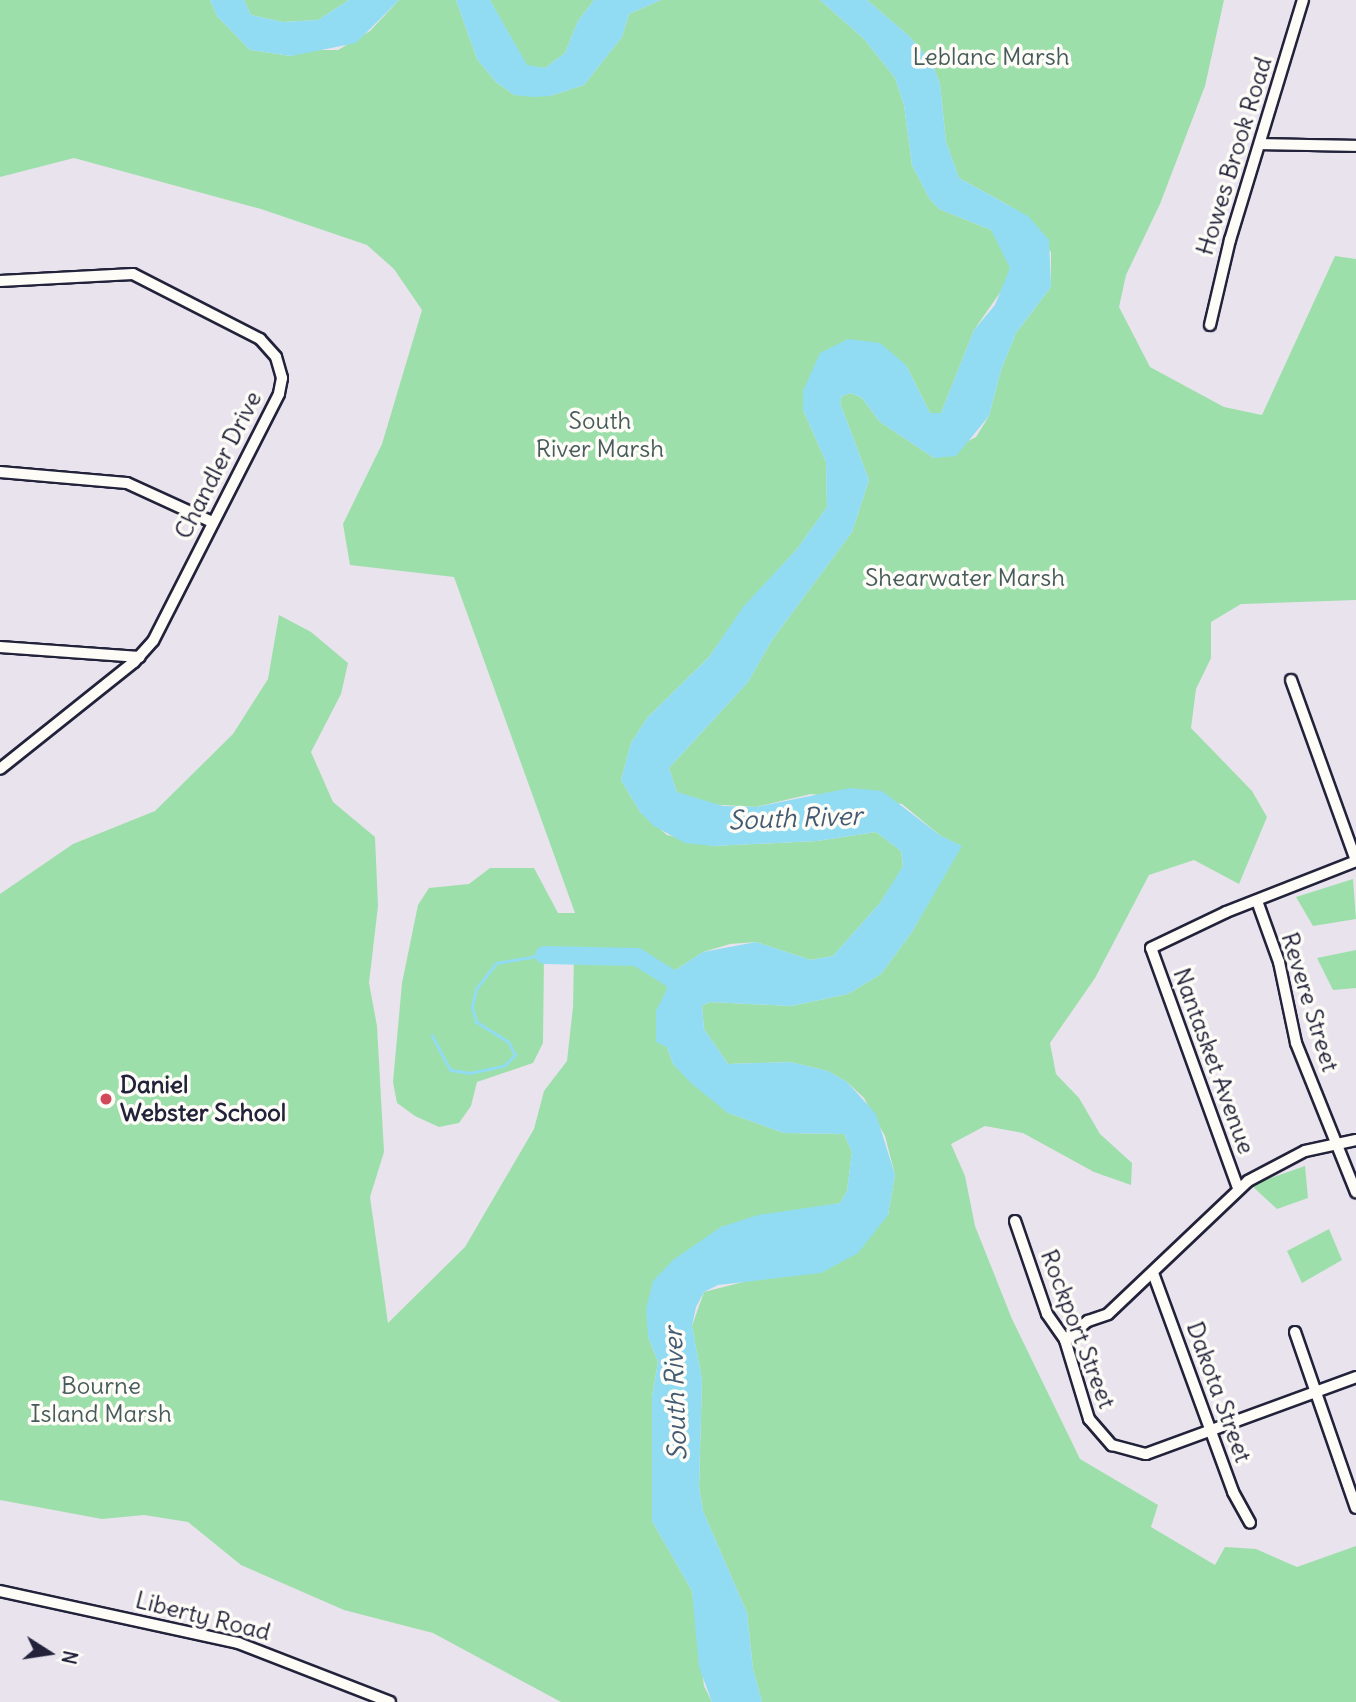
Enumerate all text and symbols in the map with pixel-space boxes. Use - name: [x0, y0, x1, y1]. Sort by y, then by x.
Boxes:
- park label: Leblanc Marsh: [913, 43, 1069, 71]
- street label: Howes Brook Road: [1190, 53, 1278, 259]
- street label: Chandler Drive: [168, 386, 268, 544]
- park label: South River Marsh: [536, 407, 664, 463]
- park label: Shearwater Marsh: [865, 564, 1065, 592]
- water label: South River: [728, 800, 862, 836]
- street label: Revere Street: [1275, 929, 1345, 1075]
- street label: Nantasket Avenue: [1167, 964, 1261, 1158]
- place label: Daniel Webster School: [120, 1071, 286, 1127]
- marker: Daniel Webster School: [98, 1091, 114, 1107]
- street label: Rockport Street: [1034, 1245, 1122, 1413]
- street label: Dakota Street: [1180, 1318, 1258, 1466]
- water label: South River: [657, 1327, 693, 1461]
- park label: Bourne Island Marsh: [30, 1372, 172, 1428]
- street label: Liberty Road: [133, 1585, 273, 1647]
- north arrow: [14, 1618, 84, 1688]
- text: N: [56, 1648, 83, 1666]

